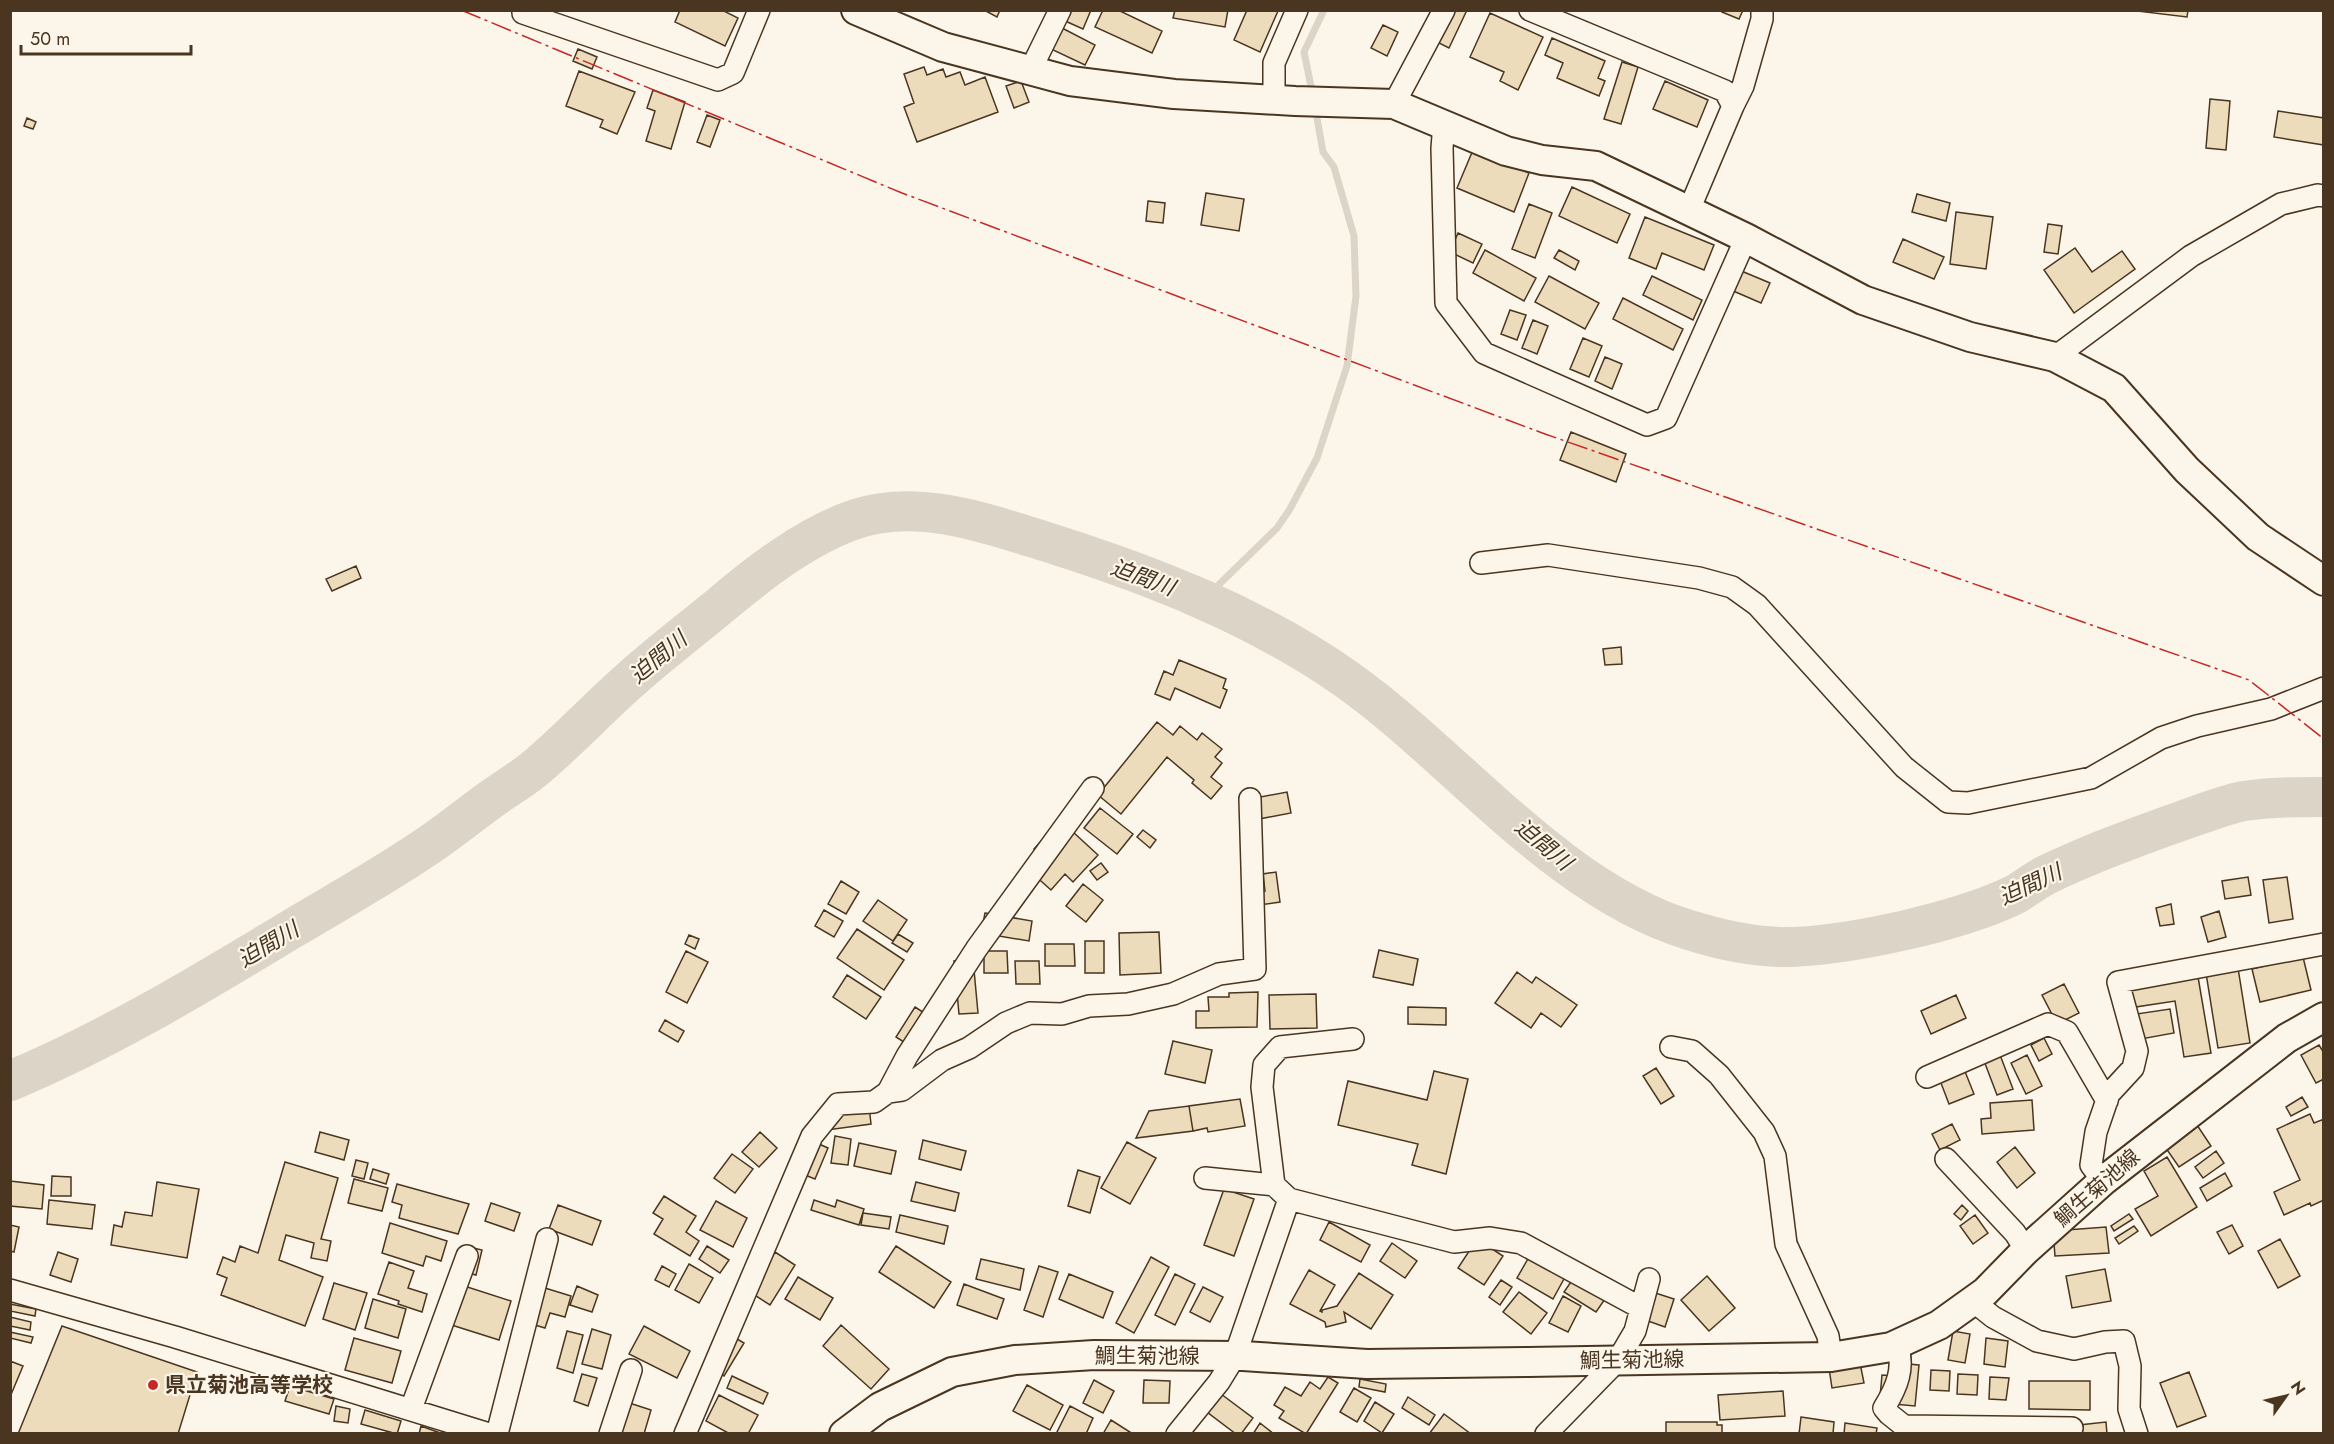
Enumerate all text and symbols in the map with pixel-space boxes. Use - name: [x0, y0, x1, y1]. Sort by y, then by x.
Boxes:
- scale bar: [21, 18, 190, 56]
- text: 50 m: [30, 26, 70, 52]
- water label: 迫間川: [1107, 551, 1181, 604]
- water label: 迫間川: [622, 622, 695, 690]
- water label: 迫間川: [1508, 811, 1581, 879]
- water label: 迫間川: [1993, 855, 2068, 912]
- water label: 迫間川: [231, 912, 306, 975]
- street label: 鯛生菊池線: [2048, 1142, 2146, 1234]
- street label: 鯛生菊池線: [1095, 1341, 1200, 1371]
- street label: 鯛生菊池線: [1579, 1344, 1685, 1376]
- north arrow: [2256, 1366, 2316, 1426]
- place label: 県立菊池高等学校: [165, 1370, 333, 1400]
- text: N: [2285, 1376, 2311, 1400]
- marker: 県立菊池高等学校: [146, 1378, 160, 1392]

